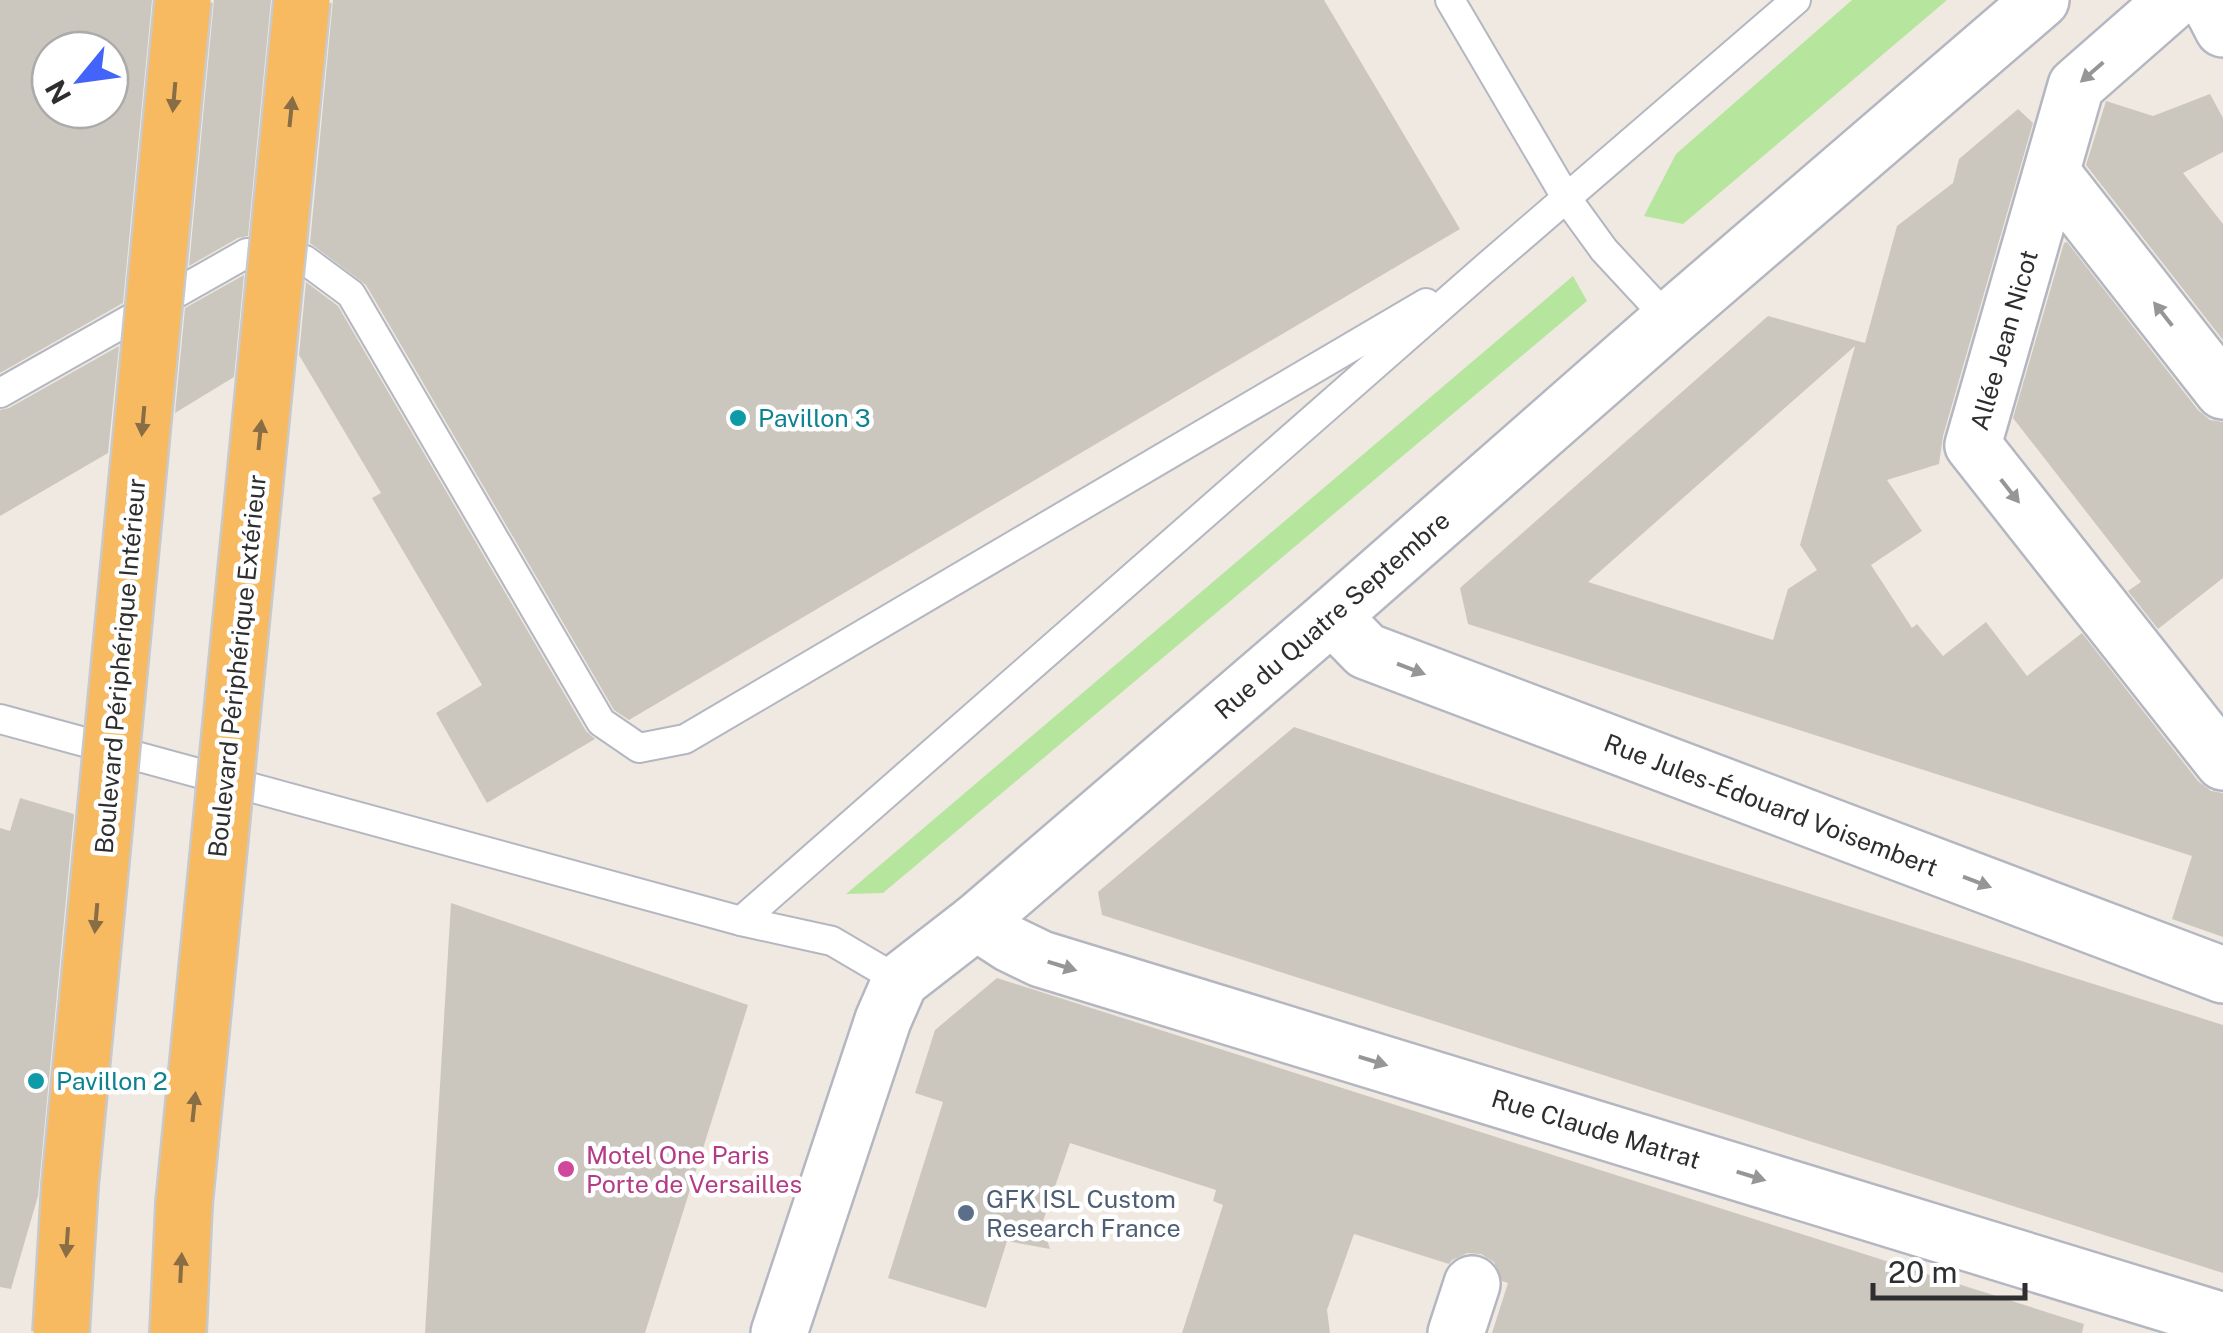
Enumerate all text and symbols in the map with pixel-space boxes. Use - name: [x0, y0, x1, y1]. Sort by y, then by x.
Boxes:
- north arrow: [30, 30, 130, 130]
- one-way arrow: [2080, 60, 2104, 83]
- text: N: [38, 75, 77, 110]
- one-way arrow: [165, 82, 181, 113]
- one-way arrow: [284, 95, 300, 127]
- street label: Allée Jean Nicot: [1964, 246, 2044, 434]
- one-way arrow: [2153, 302, 2174, 327]
- place label: Pavillon 3: [758, 403, 871, 433]
- one-way arrow: [135, 405, 151, 437]
- marker: Pavillon 3: [727, 407, 749, 429]
- one-way arrow: [252, 419, 268, 451]
- street label: Boulevard Périphérique Extérieur: [202, 473, 272, 859]
- street label: Boulevard Périphérique Intérieur: [89, 477, 151, 855]
- one-way arrow: [1999, 479, 2020, 504]
- street label: Rue du Quatre Septembre: [1208, 505, 1456, 725]
- one-way arrow: [1396, 661, 1426, 677]
- street label: Rue Jules-Édouard Voisembert: [1600, 727, 1942, 883]
- one-way arrow: [1962, 875, 1992, 891]
- one-way arrow: [87, 903, 103, 935]
- one-way arrow: [1048, 959, 1078, 974]
- one-way arrow: [1358, 1054, 1389, 1069]
- place label: Pavillon 2: [56, 1066, 168, 1096]
- marker: Pavillon 2: [25, 1070, 47, 1092]
- street label: Rue Claude Matrat: [1488, 1083, 1704, 1175]
- one-way arrow: [186, 1090, 202, 1122]
- place label: Motel One Paris Porte de Versailles: [586, 1140, 802, 1199]
- marker: Motel One Paris Porte de Versailles: [555, 1158, 577, 1180]
- one-way arrow: [1736, 1170, 1766, 1185]
- place label: GFK ISL Custom Research France: [986, 1184, 1181, 1243]
- marker: GFK ISL Custom Research France: [955, 1202, 977, 1224]
- one-way arrow: [58, 1227, 74, 1258]
- scale bar: [1873, 1238, 2026, 1300]
- one-way arrow: [173, 1252, 189, 1284]
- text: 20 m: [1888, 1254, 1957, 1290]

